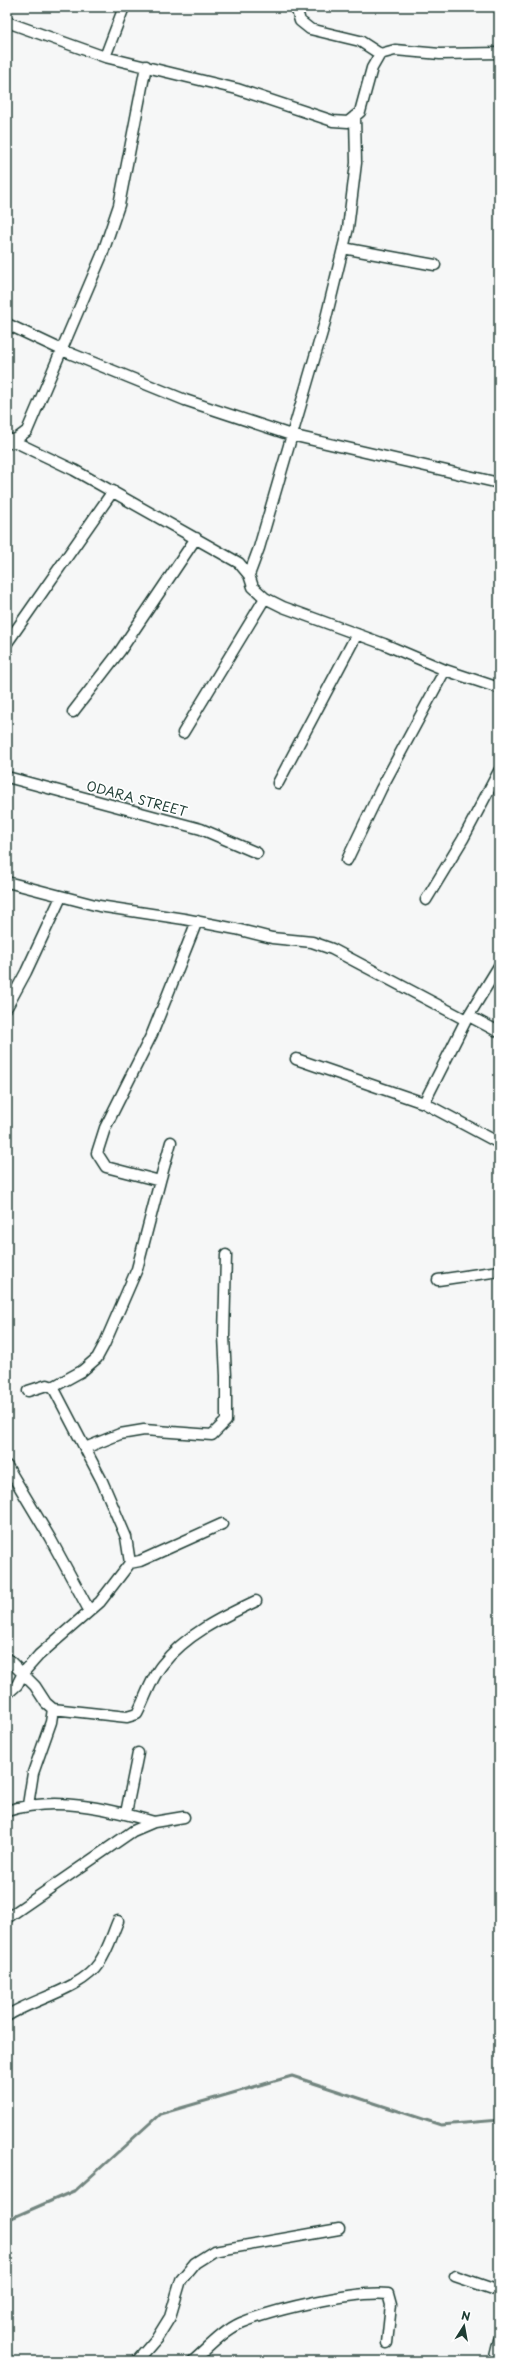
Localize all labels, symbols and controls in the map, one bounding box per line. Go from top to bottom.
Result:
street label: ODARA STREET [85,775,190,821]
north arrow [444,2306,484,2346]
text: N [460,2307,472,2325]

